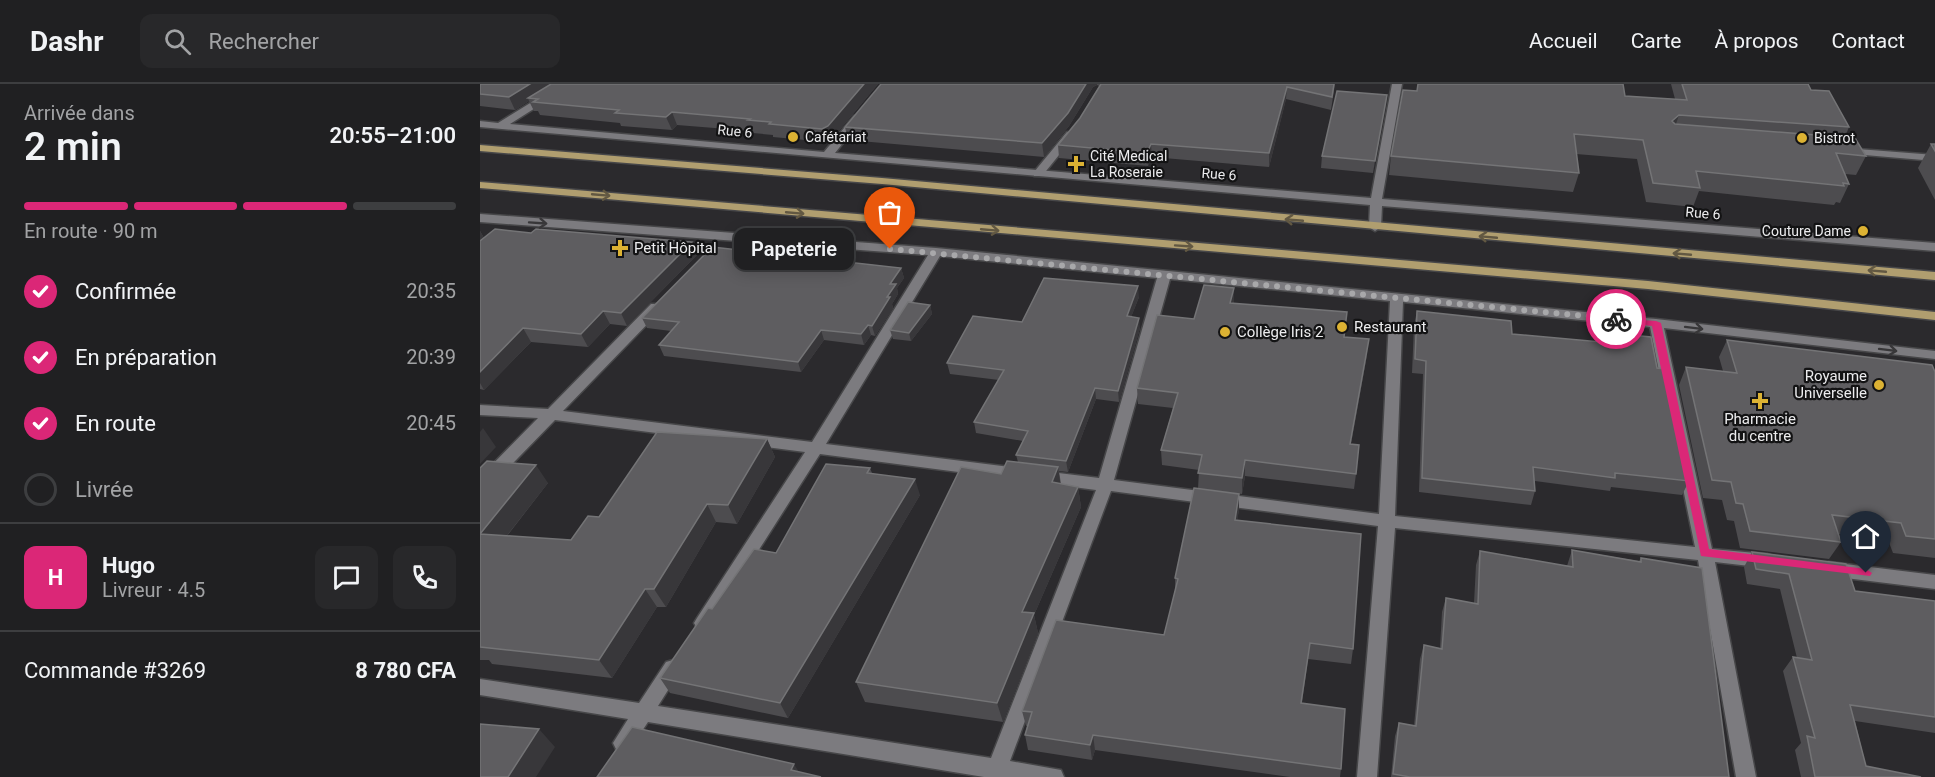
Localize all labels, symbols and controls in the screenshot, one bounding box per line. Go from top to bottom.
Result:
search box [140,14,560,68]
text: Dashr [30,25,104,58]
icon: search [161,25,194,58]
text: Rechercher [209,29,319,54]
text: Accueil [1529,29,1598,53]
text: Carte [1631,29,1681,53]
text: À propos [1714,29,1799,53]
text: Contact [1832,29,1905,53]
text: Arrivée dans [24,101,135,125]
street label: Rue 6 [717,121,753,141]
text: 20:55–21:00 [329,123,456,148]
text: 2 min [24,124,122,170]
place label: Cafétariat [805,129,867,145]
marker: Cafétariat [786,130,800,144]
place label: Bistrot [1814,130,1856,146]
marker: Bistrot [1795,131,1809,145]
place label: Cité Medical La Roseraie [1090,148,1167,180]
marker: Cité Medical La Roseraie [1067,155,1085,173]
street label: Rue 6 [1201,165,1237,183]
pin [864,187,915,249]
one-way arrow [591,190,611,201]
icon: bag [873,196,906,229]
street label: Rue 6 [1685,204,1721,223]
one-way arrow [785,208,805,219]
one-way arrow [1284,214,1304,225]
one-way arrow [528,218,548,229]
text: En route · 90 m [24,219,158,243]
place label: Couture Dame [1762,223,1851,239]
marker: Couture Dame [1856,224,1870,238]
one-way arrow [979,225,999,236]
callout: Papeterie [734,228,854,270]
one-way arrow [1479,231,1499,242]
text: Papeterie [751,237,837,261]
marker: Petit Hôpital [611,239,629,257]
place label: Petit Hôpital [634,239,717,257]
one-way arrow [1173,241,1193,252]
one-way arrow [1673,248,1693,259]
one-way arrow [1867,265,1887,276]
icon: check [24,275,57,308]
text: Confirmée [75,279,176,304]
text: 20:35 [406,279,456,303]
courier [1586,289,1646,349]
icon: bike [1600,303,1633,336]
place label: Restaurant [1354,318,1427,336]
marker: Restaurant [1335,320,1349,334]
place label: Collège Iris 2 [1237,323,1323,341]
one-way arrow [1684,323,1704,334]
marker: Collège Iris 2 [1218,325,1232,339]
icon: check [24,341,57,374]
text: En préparation [75,345,217,370]
text: 20:39 [406,345,456,369]
one-way arrow [1878,345,1898,356]
place label: Royaume Universelle [1794,367,1867,402]
marker: Royaume Universelle [1872,378,1886,392]
marker: Pharmacie du centre [1753,394,1767,408]
icon: check [24,407,57,440]
place label: Pharmacie du centre [1724,410,1796,445]
text: En route [75,411,156,436]
text: 20:45 [406,411,456,435]
text: Livrée [75,477,133,502]
pin [1840,511,1891,573]
icon: home [1849,520,1882,553]
button: chat [315,546,378,609]
button: phone [393,546,456,609]
text: Hugo [102,553,155,578]
text: H [48,565,63,590]
text: Livreur · 4.5 [102,578,205,602]
text: Commande #3269 [24,658,206,683]
text: 8 780 CFA [355,658,456,683]

